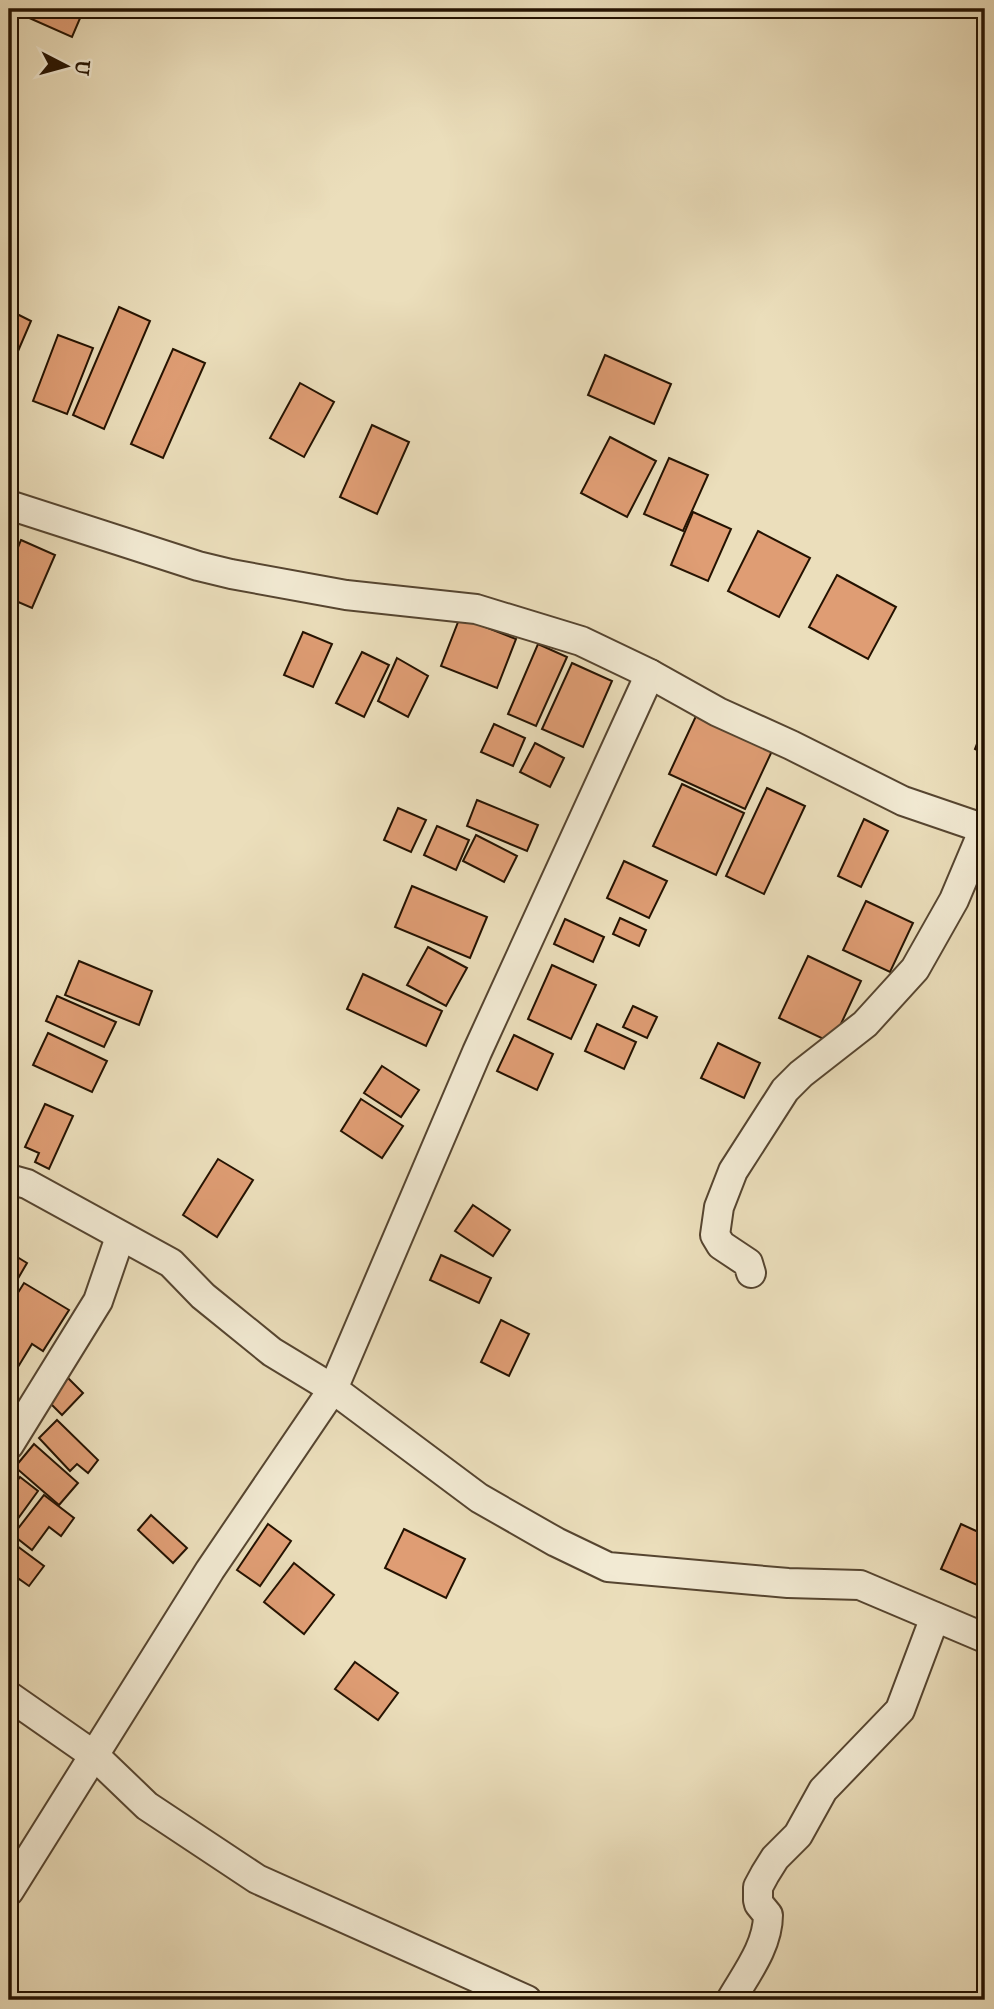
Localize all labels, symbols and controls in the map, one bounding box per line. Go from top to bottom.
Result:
north arrow [32,32,102,102]
text: U [70,59,95,77]

